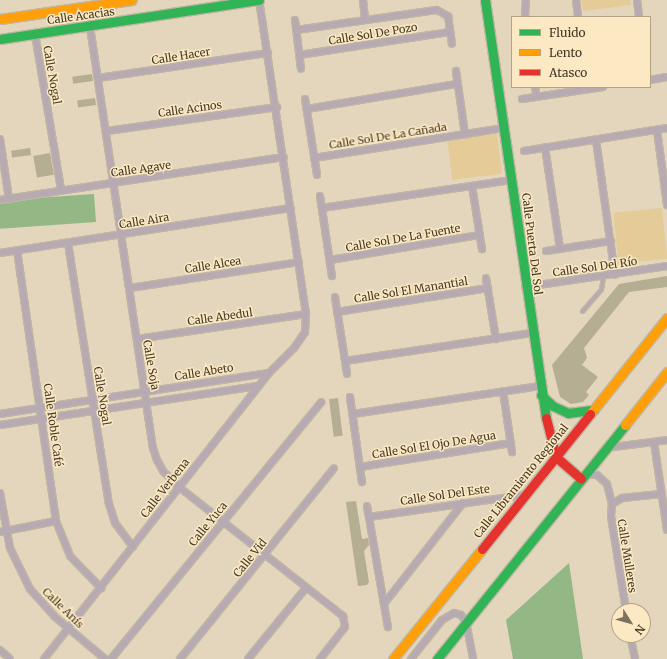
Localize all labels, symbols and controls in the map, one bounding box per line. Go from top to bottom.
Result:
street label: Calle Acacias [46,5,116,27]
legend [511,16,651,88]
street label: Calle Sol De Pozo [328,20,418,48]
text: Fluido [549,25,586,40]
street label: Calle Nogal [40,45,64,105]
street label: Calle Hacer [151,45,211,67]
text: Lento [549,45,582,60]
text: Atasco [549,65,587,80]
street label: Calle Acinos [157,98,223,120]
street label: Calle Sol De La Cañada [328,120,448,152]
street label: Calle Agave [110,158,172,180]
street label: Calle Puerta Del Sol [519,192,545,296]
street label: Calle Aira [118,211,170,231]
street label: Calle Sol De La Fuente [345,221,461,255]
street label: Calle Alcea [184,254,242,276]
street label: Calle Sol Del Río [552,255,638,279]
street label: Calle Sol El Manantial [353,274,469,306]
street label: Calle Abedul [187,306,253,328]
street label: Calle Soja [140,339,162,391]
street label: Calle Abeto [174,361,234,383]
street label: Calle Nogal [91,366,113,426]
street label: Calle Roble Café [41,383,65,467]
street label: Calle Libramiento Regional [471,421,571,541]
street label: Calle Sol El Ojo De Agua [371,429,497,461]
street label: Calle Verbena [138,456,192,520]
street label: Calle Sol Del Este [399,482,491,508]
street label: Calle Yuca [186,499,230,549]
street label: Calle Mulleres [615,518,639,594]
street label: Calle Vid [230,536,270,580]
street label: Calle Anís [40,585,86,631]
north arrow [611,603,651,643]
text: N [632,622,648,637]

